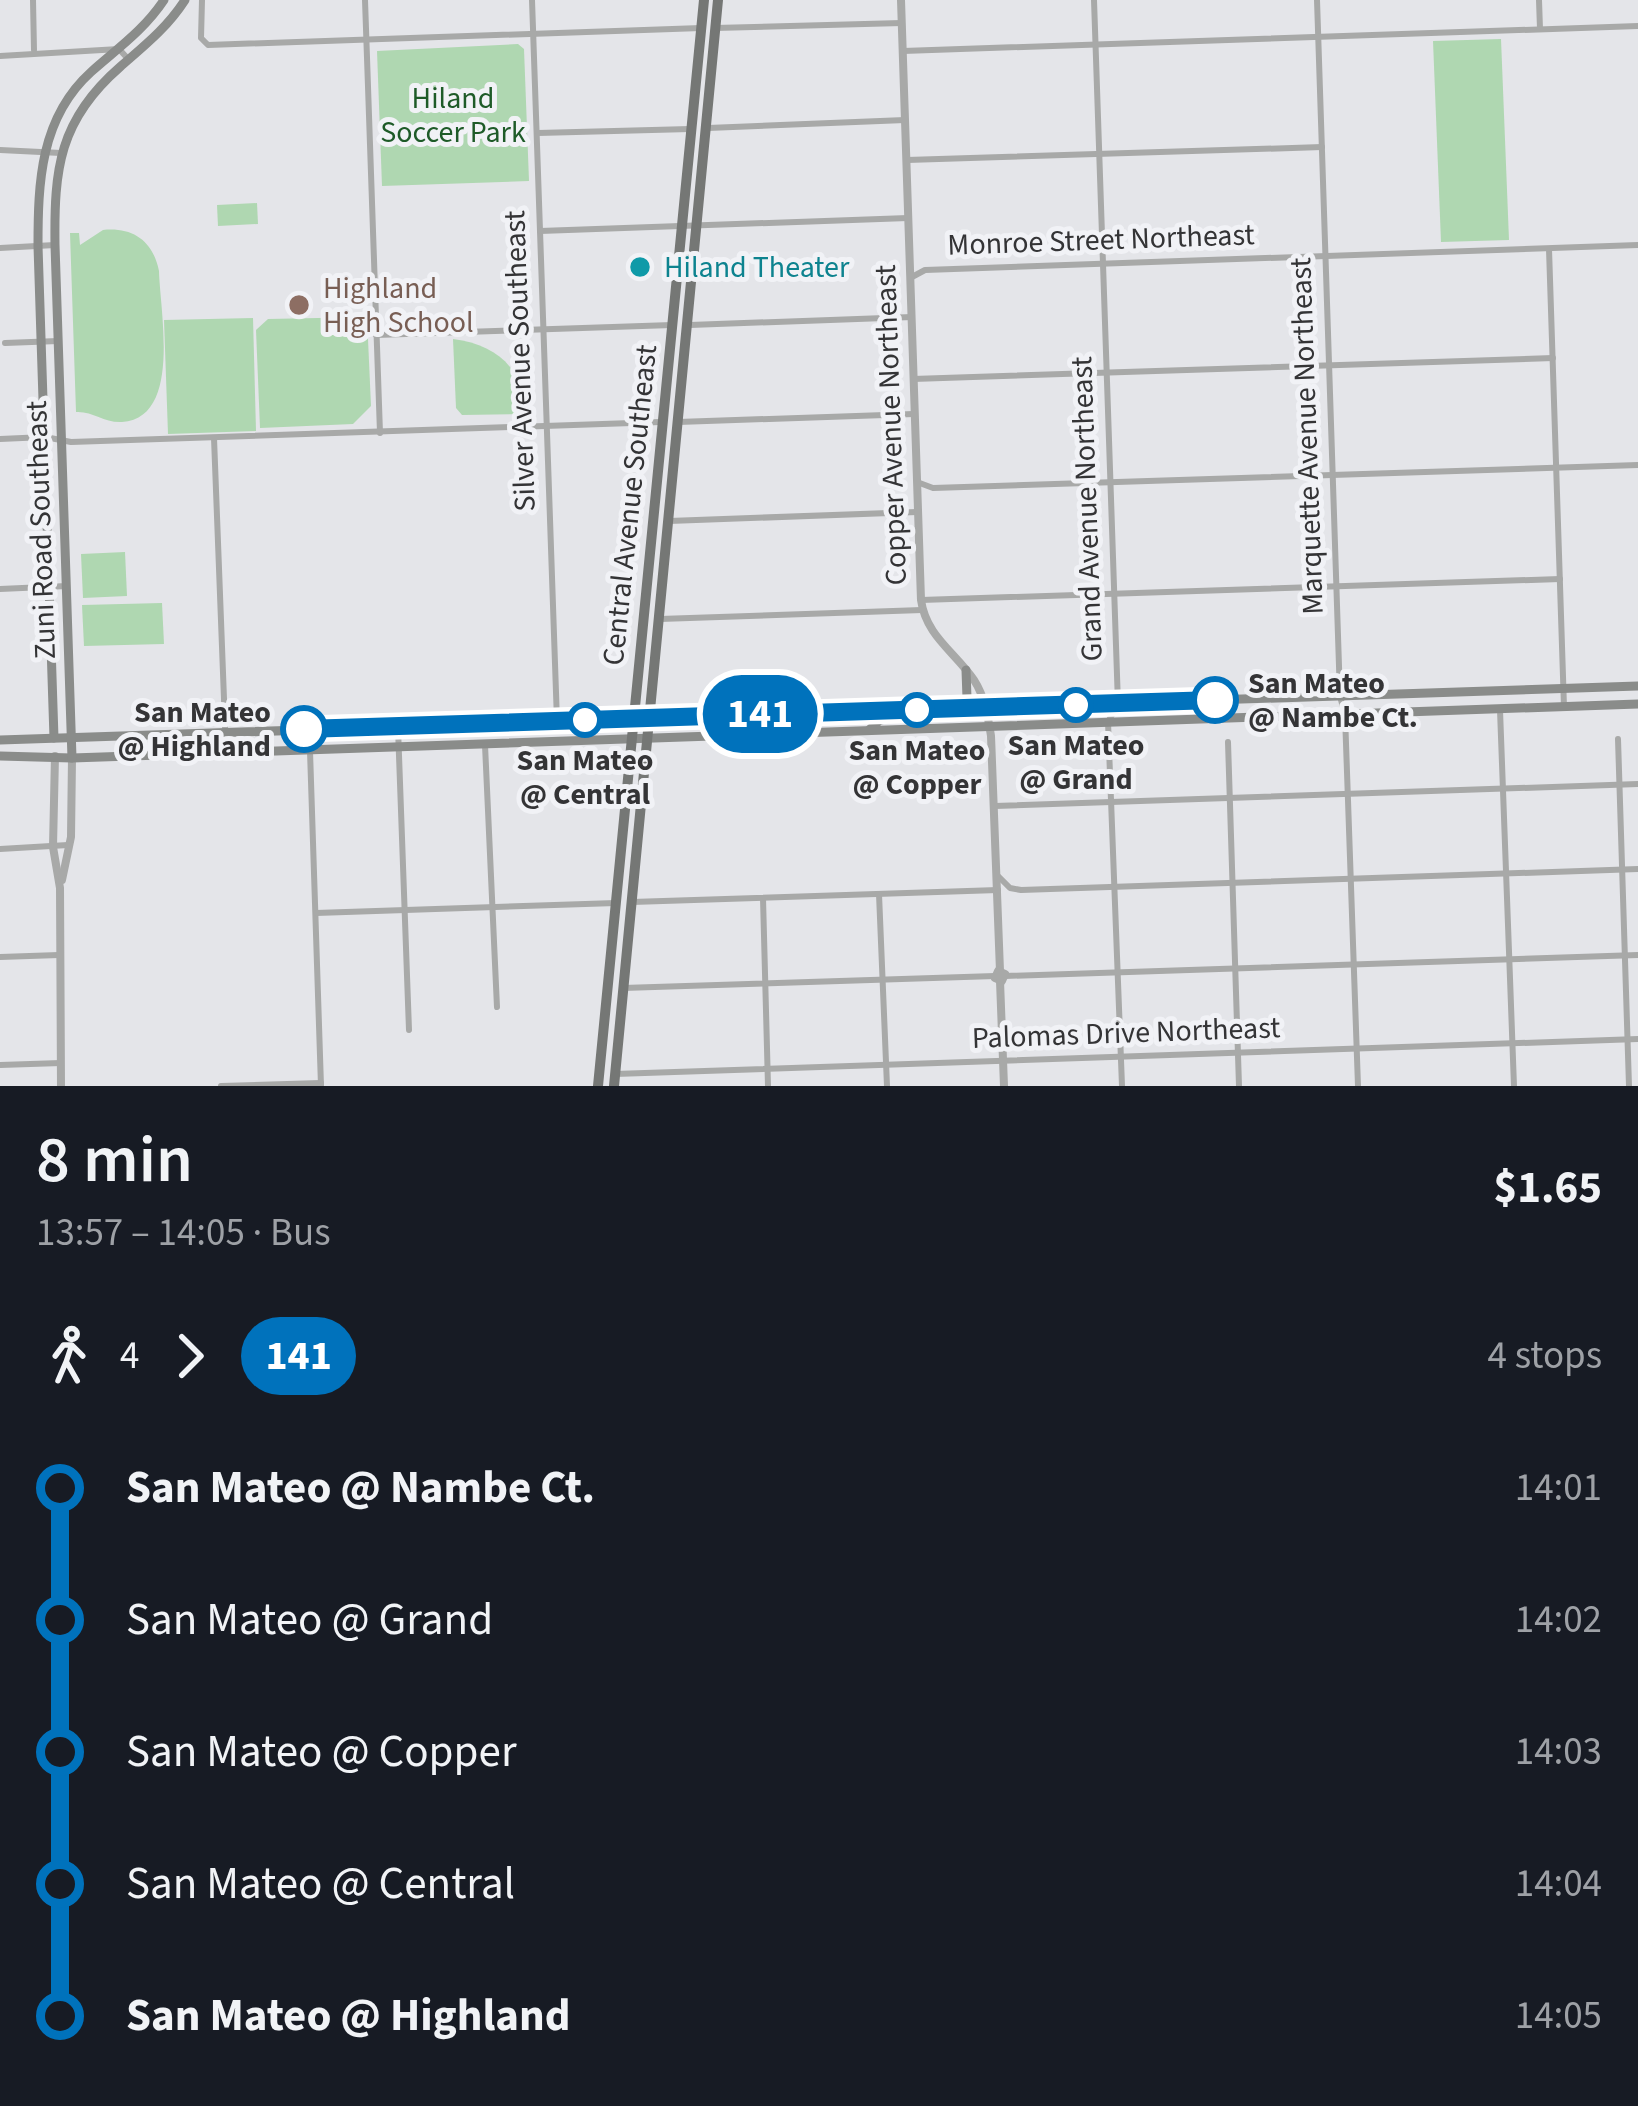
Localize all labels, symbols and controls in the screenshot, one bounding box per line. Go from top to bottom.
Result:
park label: Hiland Soccer Park [380,77,526,154]
street label: Silver Avenue Southeast [493,210,547,512]
street label: Monroe Street Northeast [947,213,1255,267]
place label: Hiland Theater [664,246,850,289]
marker: Hiland Theater [627,254,653,280]
street label: Marquette Avenue Northeast [1279,257,1335,615]
street label: Copper Avenue Northeast [864,264,918,586]
place label: Highland High School [323,267,474,344]
marker: Highland High School [286,292,312,318]
street label: Central Avenue Southeast [592,343,668,667]
street label: Grand Avenue Northeast [1060,356,1114,662]
street label: Zuni Road Southeast [15,400,67,660]
place label: San Mateo @ Nambe Ct. [1248,662,1418,739]
line badge: 141 [691,675,829,753]
marker: San Mateo @ Nambe Ct. [1193,678,1237,722]
text: 141 [727,684,793,744]
marker: San Mateo @ Grand [1060,689,1092,721]
place label: San Mateo @ Highland [118,691,271,768]
marker: San Mateo @ Copper [901,694,933,726]
marker: San Mateo @ Central [569,704,601,736]
marker: San Mateo @ Highland [282,707,326,751]
place label: San Mateo @ Grand [1008,724,1144,801]
place label: San Mateo @ Copper [849,729,985,806]
place label: San Mateo @ Central [517,739,653,816]
street label: Palomas Drive Northeast [971,1006,1281,1060]
text: 8 min [36,1113,193,1207]
text: $1.65 [1493,1156,1602,1220]
text: 13:57 – 14:05 · Bus [36,1205,331,1261]
icon: walk [36,1323,102,1389]
icon: forward [157,1323,223,1389]
text: 141 [265,1326,332,1386]
text: 4 [120,1328,139,1384]
text: 4 stops [1488,1328,1602,1384]
text: San Mateo @ Nambe Ct. [126,1456,595,1520]
text: 14:01 [1515,1460,1602,1516]
text: San Mateo @ Grand [126,1588,493,1652]
text: 14:02 [1515,1592,1602,1648]
text: San Mateo @ Copper [126,1720,517,1784]
text: 14:03 [1515,1724,1602,1780]
text: San Mateo @ Central [126,1852,515,1916]
text: 14:04 [1515,1856,1602,1912]
text: San Mateo @ Highland [126,1984,571,2048]
text: 14:05 [1515,1988,1602,2044]

